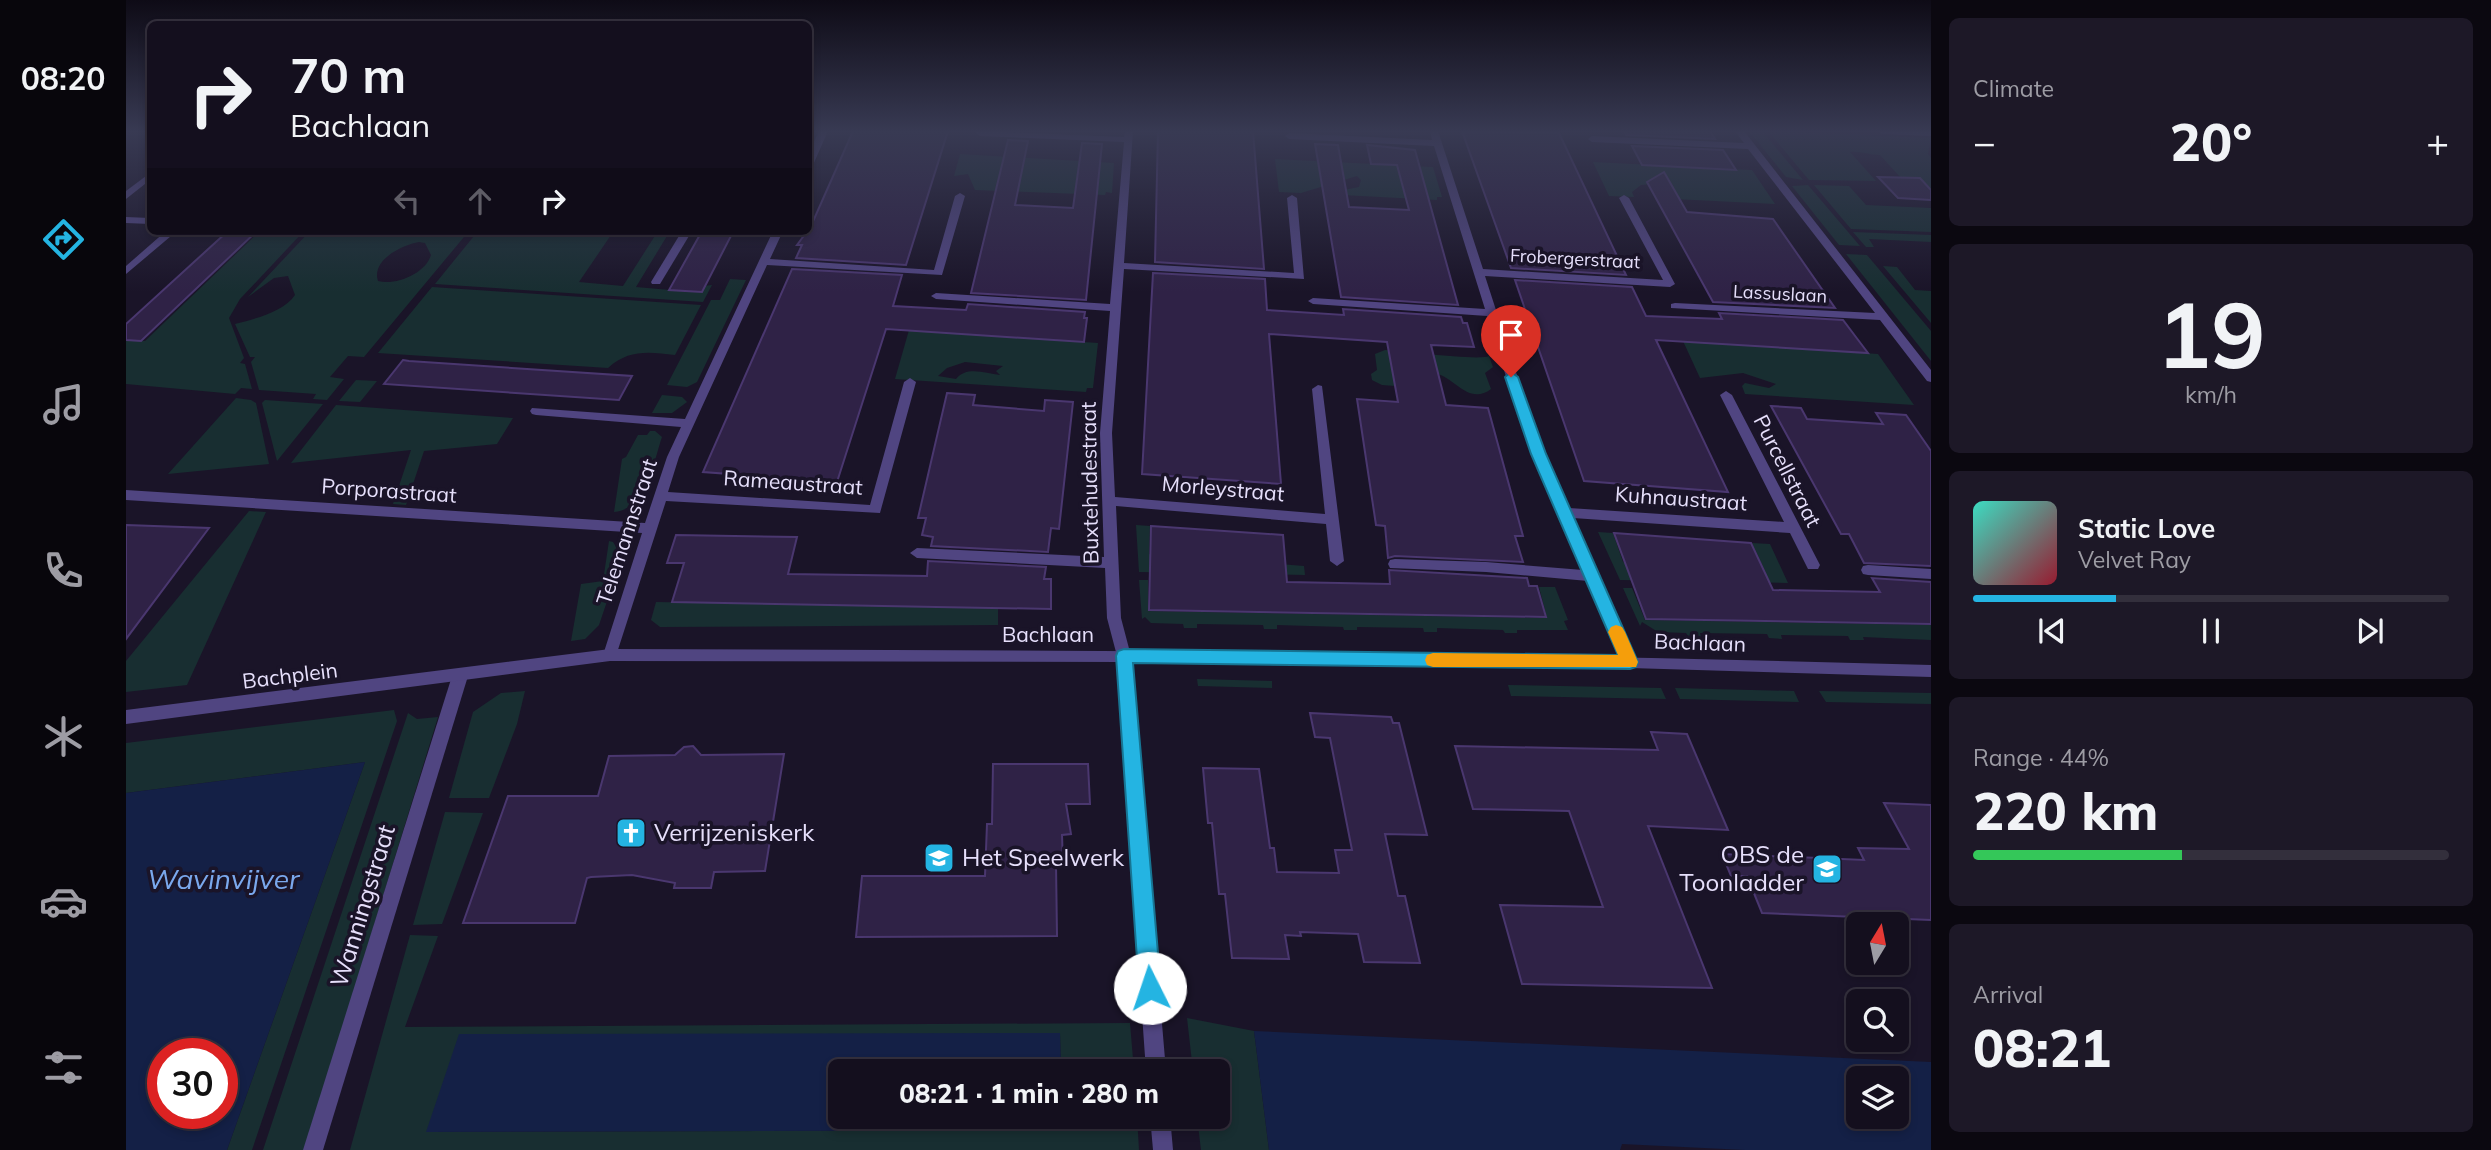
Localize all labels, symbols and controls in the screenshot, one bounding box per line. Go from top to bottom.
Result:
text: 70 m [290,44,406,105]
icon: right [175,49,266,140]
text: 08:20 [21,58,105,98]
text: Climate [1973,74,2054,103]
text: Bachlaan [290,105,430,145]
text: 20° [2170,109,2252,174]
text: − [1973,118,1996,166]
text: + [2426,118,2449,166]
icon: left [388,182,426,220]
icon: ahead [461,182,499,220]
icon: right [534,182,572,220]
icon: directions [39,215,88,264]
street label: Frobergerstraat [1509,244,1641,273]
text: 19 [2156,277,2266,391]
street label: Lassuslaan [1732,280,1828,307]
pin [1481,305,1541,377]
icon: arrive [1492,316,1530,354]
icon: music [39,380,88,429]
text: km/h [2185,380,2237,409]
street label: Buxtehudestraat [1075,402,1103,564]
street label: Purcellstraat [1749,410,1827,531]
street label: Telemannstraat [590,455,662,608]
street label: Rameaustraat [723,464,864,500]
street label: Morleystraat [1161,470,1285,506]
street label: Porporastraat [321,472,457,508]
street label: Kuhnaustraat [1614,480,1748,516]
text: Static Love [2078,512,2215,545]
text: Velvet Ray [2078,545,2191,574]
icon: phone [39,546,88,595]
icon: previous [2033,612,2071,650]
icon: pause [2192,612,2230,650]
icon: next [2351,612,2389,650]
street label: Bachlaan [1002,621,1094,647]
street label: Bachlaan [1654,627,1747,657]
street label: Bachplein [241,656,339,694]
icon: climate [39,712,88,761]
text: Range · 44% [1973,743,2109,772]
text: 220 km [1973,778,2158,843]
church icon: Verrijzeniskerk [614,816,648,850]
place label: Verrijzeniskerk [654,817,815,847]
street label: Wanningstraat [323,821,401,990]
place label: OBS de Toonladder [1679,839,1804,897]
school or university icon: Het Speelwerk [922,841,956,875]
place label: Het Speelwerk [962,842,1125,872]
school or university icon: OBS de Toonladder [1810,852,1844,886]
water label: Wavinvijver [147,861,301,896]
icon: car [39,877,88,926]
north arrow [1846,912,1909,975]
map controls [1846,912,1909,1129]
position arrow [1113,951,1187,1025]
text: Arrival [1973,980,2043,1009]
button: search [1846,989,1909,1052]
text: 08:21 [1973,1015,2111,1080]
speed limit sign: 30 [147,1038,238,1129]
icon: filters [39,1043,88,1092]
button: layers [1846,1066,1909,1129]
text: 08:21 · 1 min · 280 m [899,1077,1159,1110]

